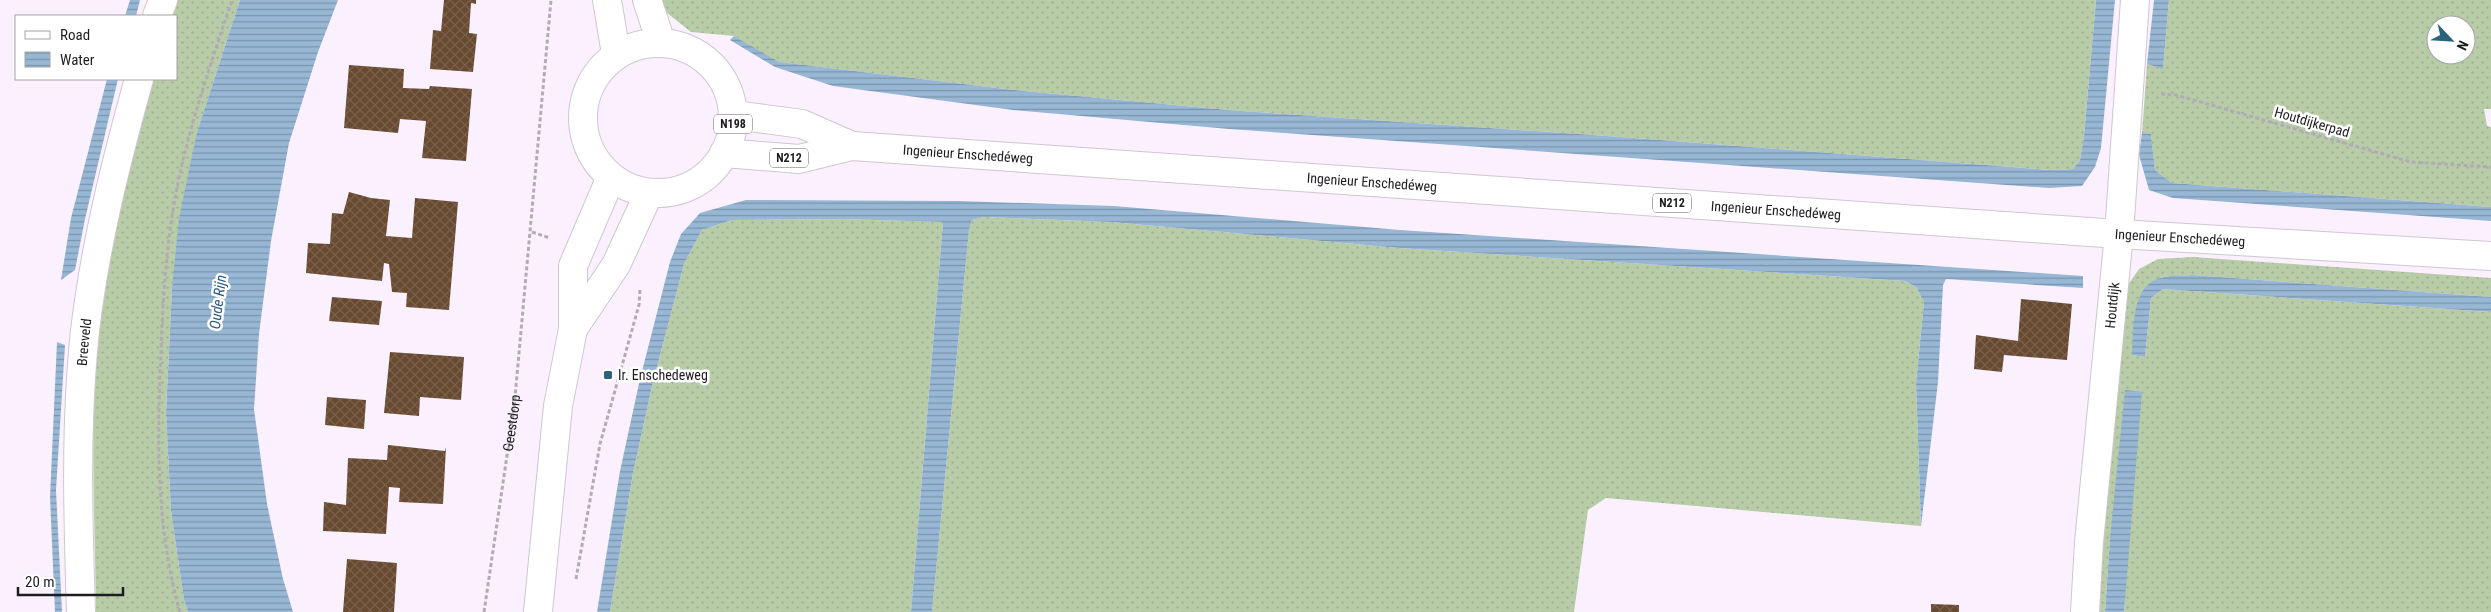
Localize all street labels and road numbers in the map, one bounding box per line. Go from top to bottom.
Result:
street label: Houtdijkerpad [2273,104,2351,140]
road number: N198 [714,115,752,134]
street label: Ingenieur Enschedéweg [902,142,1034,167]
road number: N212 [770,148,808,168]
street label: Ingenieur Enschedéweg [1306,170,1438,195]
road number: N212 [1653,194,1691,212]
street label: Ingenieur Enschedéweg [1710,198,1842,223]
street label: Ingenieur Enschedéweg [2114,226,2246,249]
street label: Houtdijk [2102,281,2122,329]
street label: Breeveld [74,318,94,366]
street label: Geestdorp [500,394,523,452]

